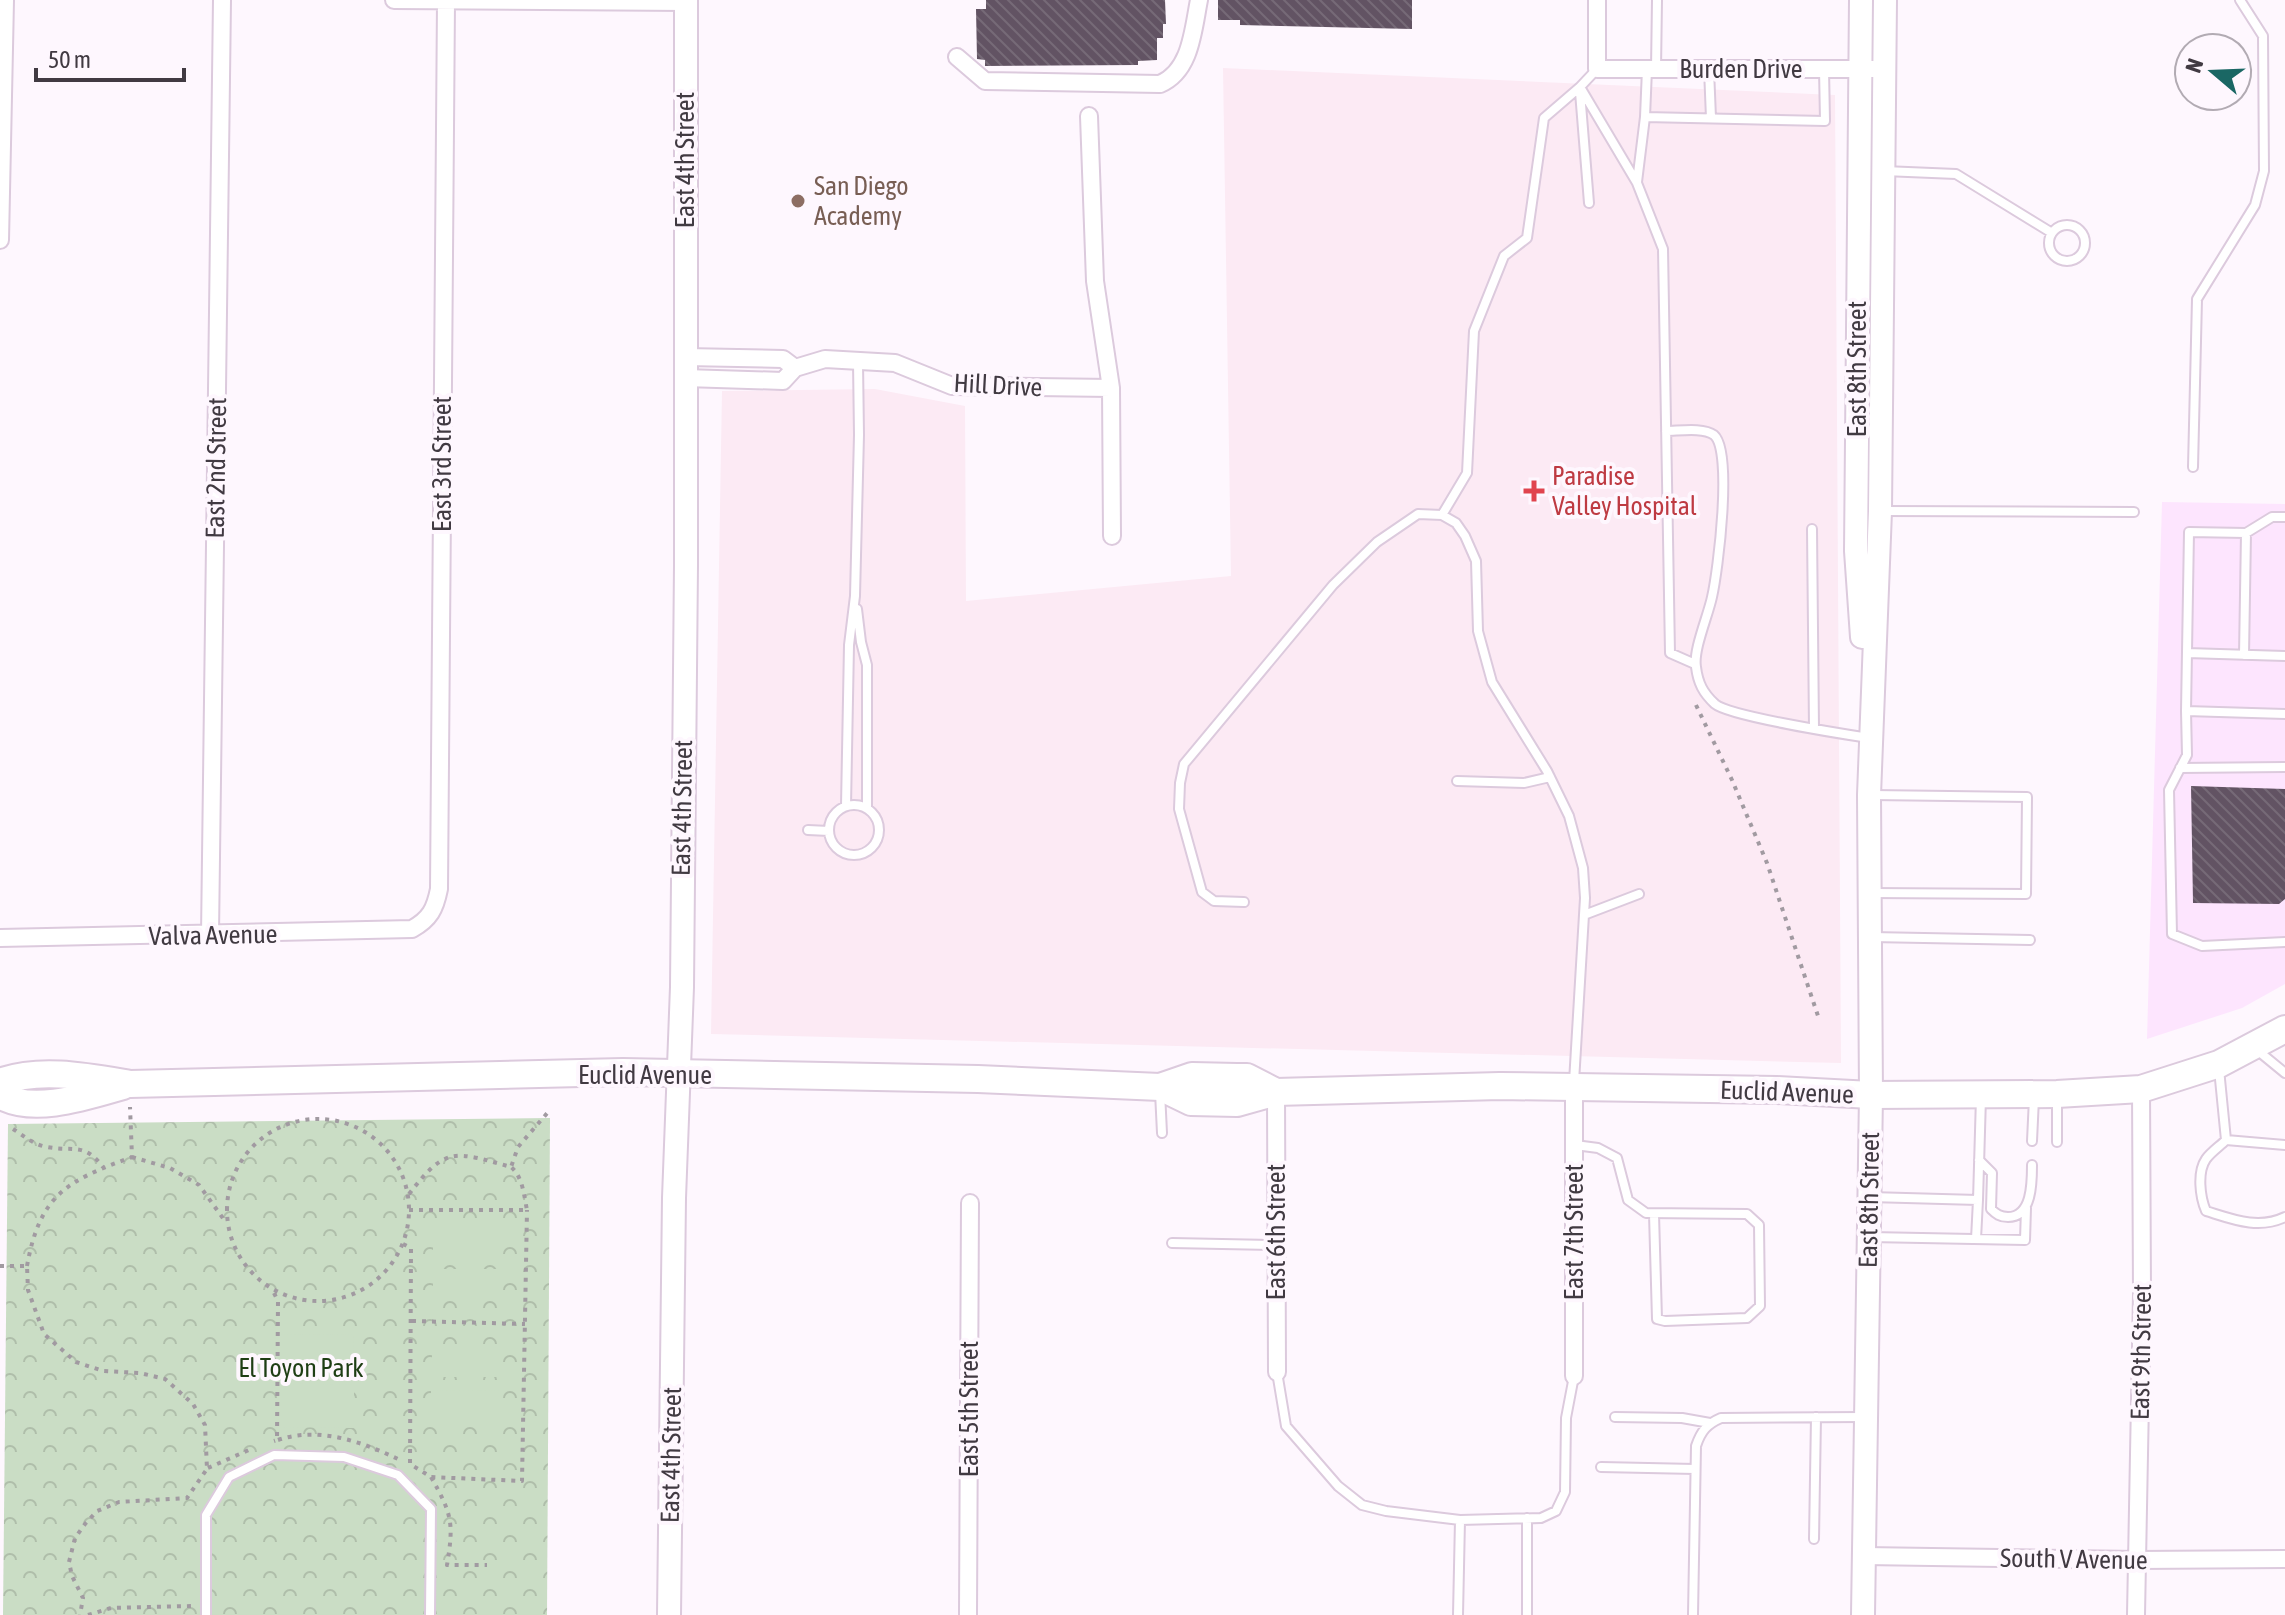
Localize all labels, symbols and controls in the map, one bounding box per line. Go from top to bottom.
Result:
scale bar [36,32,184,82]
north arrow [2173,32,2253,112]
text: 50 m [48,46,91,73]
street label: Burden Drive [1679,54,1803,84]
text: N [2180,55,2208,76]
street label: East 4th Street [670,92,700,228]
place label: San Diego Academy [814,171,908,231]
marker: San Diego Academy [789,192,807,210]
street label: East 8th Street [1842,301,1872,437]
street label: Hill Drive [953,368,1043,402]
street label: East 3rd Street [427,396,457,532]
street label: East 2nd Street [200,397,232,539]
place label: Paradise Valley Hospital [1552,461,1697,521]
marker: Paradise Valley Hospital [1523,480,1545,502]
street label: East 4th Street [666,740,698,876]
street label: Valva Avenue [148,919,278,951]
street label: Euclid Avenue [578,1060,712,1090]
street label: Euclid Avenue [1720,1075,1854,1109]
street label: East 8th Street [1853,1132,1885,1268]
street label: East 6th Street [1261,1164,1291,1300]
street label: East 7th Street [1559,1164,1589,1300]
street label: East 9th Street [2125,1284,2157,1420]
street label: East 5th Street [954,1341,984,1477]
park label: El Toyon Park [238,1353,364,1383]
street label: East 4th Street [655,1387,687,1523]
street label: South V Avenue [2000,1543,2148,1575]

